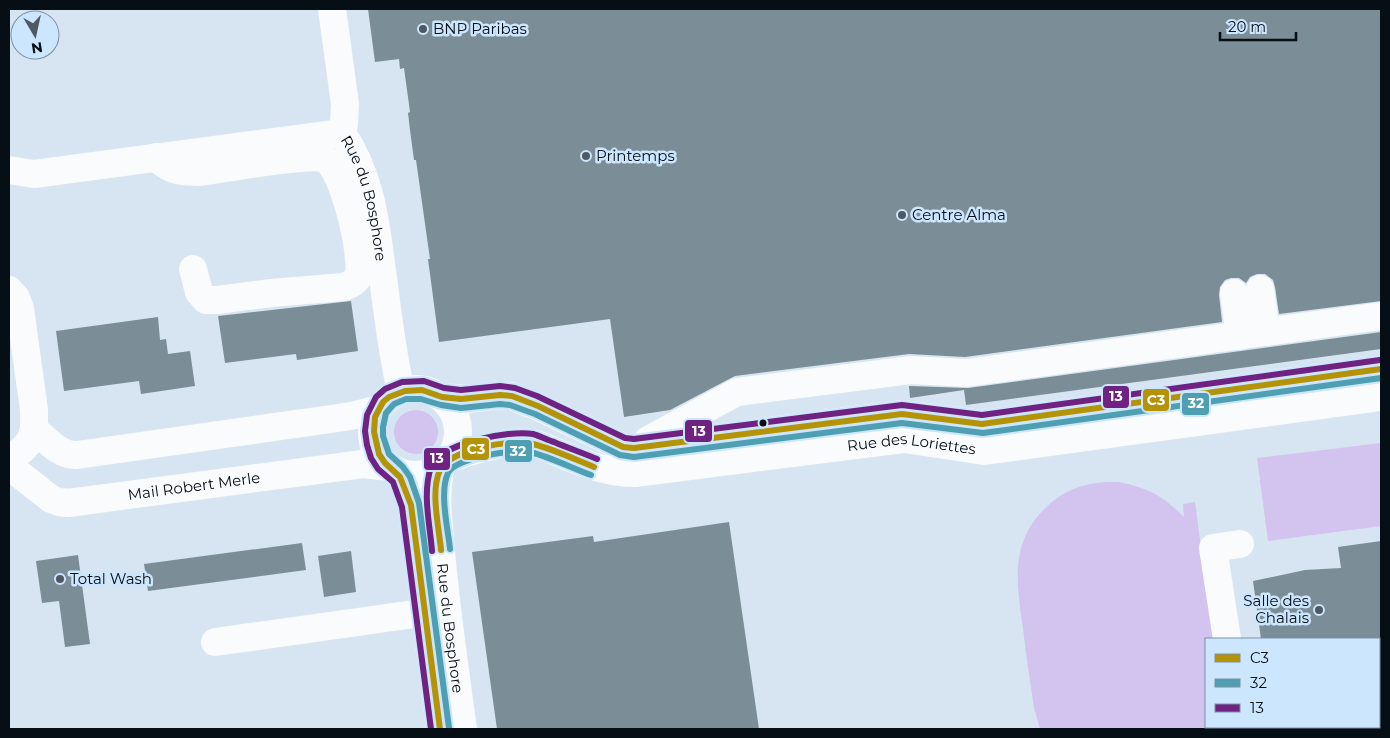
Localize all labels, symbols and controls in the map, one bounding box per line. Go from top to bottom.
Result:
north arrow [10,10,60,60]
scale bar [1220,10,1296,42]
text: 20 m [1228,17,1266,36]
place label: BNP Paribas [433,19,527,38]
marker: BNP Paribas [417,23,429,35]
text: N [30,38,44,58]
street label: Rue du Bosphore [337,132,391,262]
place label: Printemps [596,146,675,165]
marker: Printemps [580,150,592,162]
place label: Centre Alma [912,205,1006,224]
marker: Centre Alma [896,209,908,221]
line badge: 13 [1102,385,1130,409]
text: 13 [1109,387,1123,405]
line badge: C3 [1142,388,1170,412]
text: C3 [1147,391,1165,409]
line badge: 32 [1181,392,1210,416]
text: 32 [1187,394,1204,412]
unlabelled marker [758,418,768,428]
line badge: 13 [684,419,713,443]
text: 13 [692,422,706,440]
street label: Rue des Loriettes [846,429,977,459]
line badge: C3 [461,437,490,461]
line badge: 32 [504,439,533,463]
text: C3 [467,440,485,458]
text: 32 [509,442,526,460]
line badge: 13 [423,447,451,471]
text: 13 [430,449,444,467]
street label: Mail Robert Merle [126,468,261,504]
street label: Rue du Bosphore [433,562,468,694]
place label: Total Wash [70,569,152,588]
marker: Total Wash [54,573,66,585]
place label: Salle des Chalais [1243,591,1309,627]
marker: Salle des Chalais [1313,604,1325,616]
legend [1205,638,1380,728]
text: C3 [1250,648,1269,667]
text: 32 [1250,673,1267,692]
text: 13 [1250,698,1264,717]

